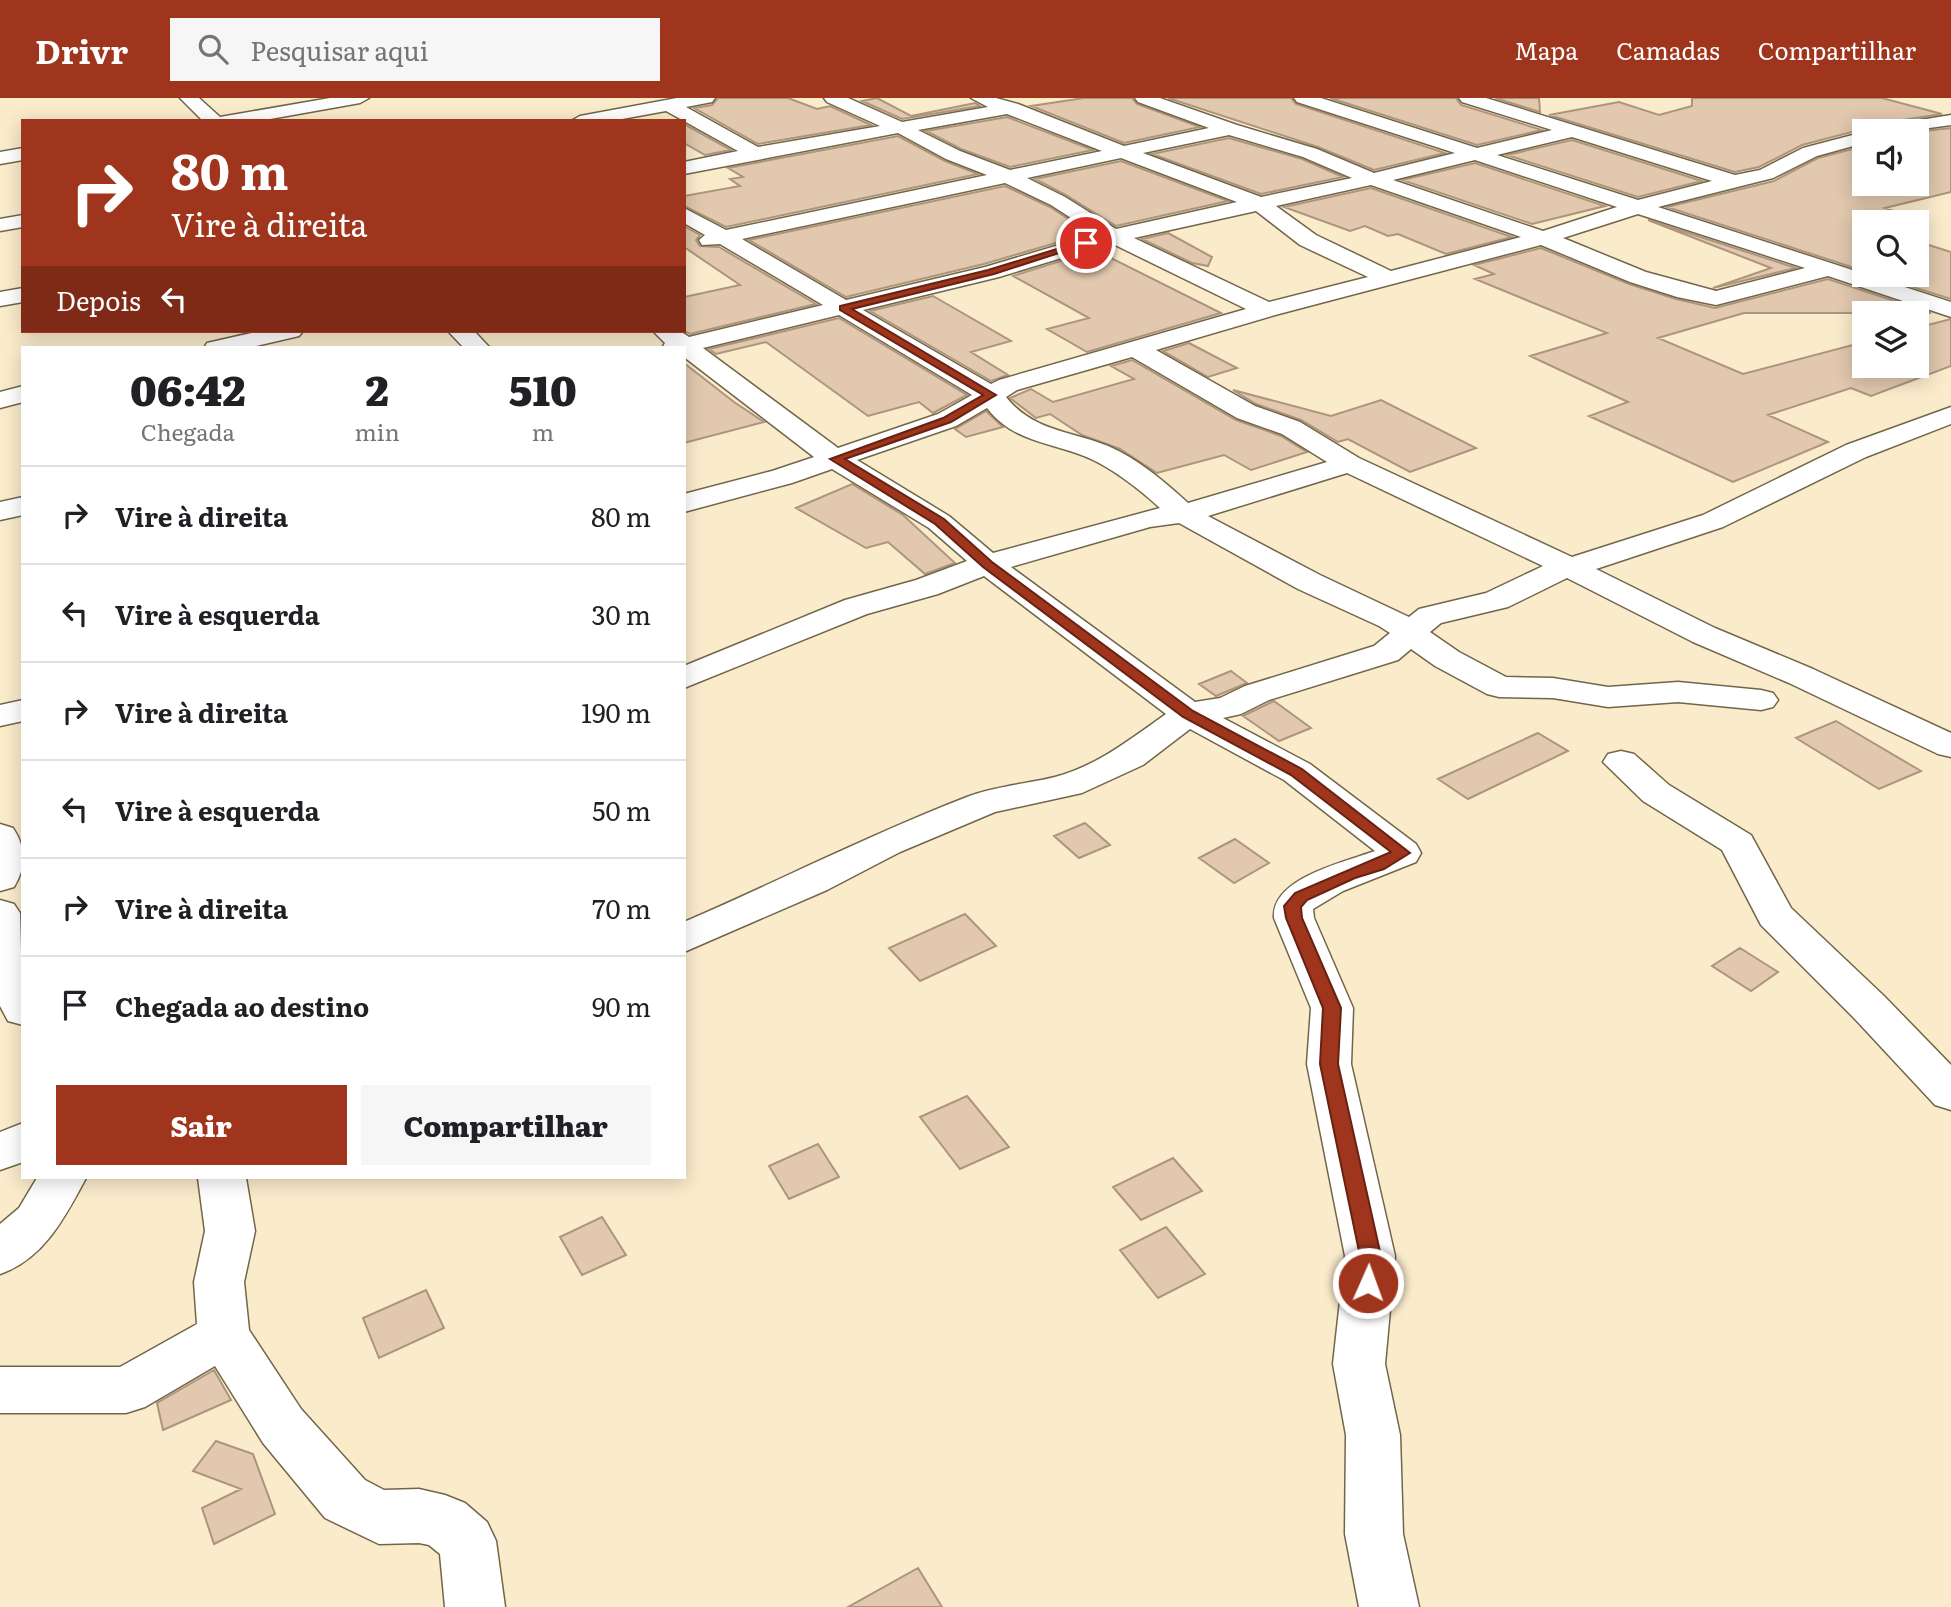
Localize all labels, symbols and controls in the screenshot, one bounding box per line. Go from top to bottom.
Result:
search box [170,18,660,81]
text: Drivr [35,25,128,74]
icon: search [194,30,232,68]
text: Pesquisar aqui [250,30,429,69]
text: Mapa [1514,32,1578,67]
text: Camadas [1616,32,1720,67]
text: Compartilhar [1758,32,1916,67]
map controls [1852,119,1929,378]
button: sound [1852,119,1929,196]
text: 80 m [171,132,289,205]
icon: right [56,147,147,238]
text: Vire à direita [171,199,368,247]
button: search [1852,210,1929,287]
pin [1056,213,1116,273]
icon: arrive [1067,224,1105,262]
text: Depois [56,280,141,319]
icon: left [155,280,193,318]
button: layers [1852,301,1929,378]
text: 06:42 [130,357,246,419]
text: 2 [366,357,389,419]
text: 510 [509,357,577,419]
text: Chegada [141,414,235,448]
text: min [355,414,400,448]
text: m [532,414,554,448]
icon: right [56,496,94,534]
text: Vire à direita [115,496,288,535]
text: 80 m [591,496,651,535]
icon: left [56,594,94,632]
text: Vire à esquerda [115,594,320,633]
text: 30 m [591,594,651,633]
icon: right [56,692,94,730]
text: Vire à direita [115,692,288,731]
text: 190 m [581,692,651,731]
icon: left [56,790,94,828]
text: Vire à esquerda [115,790,320,829]
text: 50 m [592,790,651,829]
icon: right [56,888,94,926]
text: Vire à direita [115,888,288,927]
text: 70 m [592,888,651,927]
icon: arrive [56,986,94,1024]
text: Chegada ao destino [115,986,369,1025]
text: 90 m [592,986,651,1025]
button: Sair [56,1085,347,1165]
button: Compartilhar [361,1085,651,1165]
position arrow [1331,1246,1405,1320]

